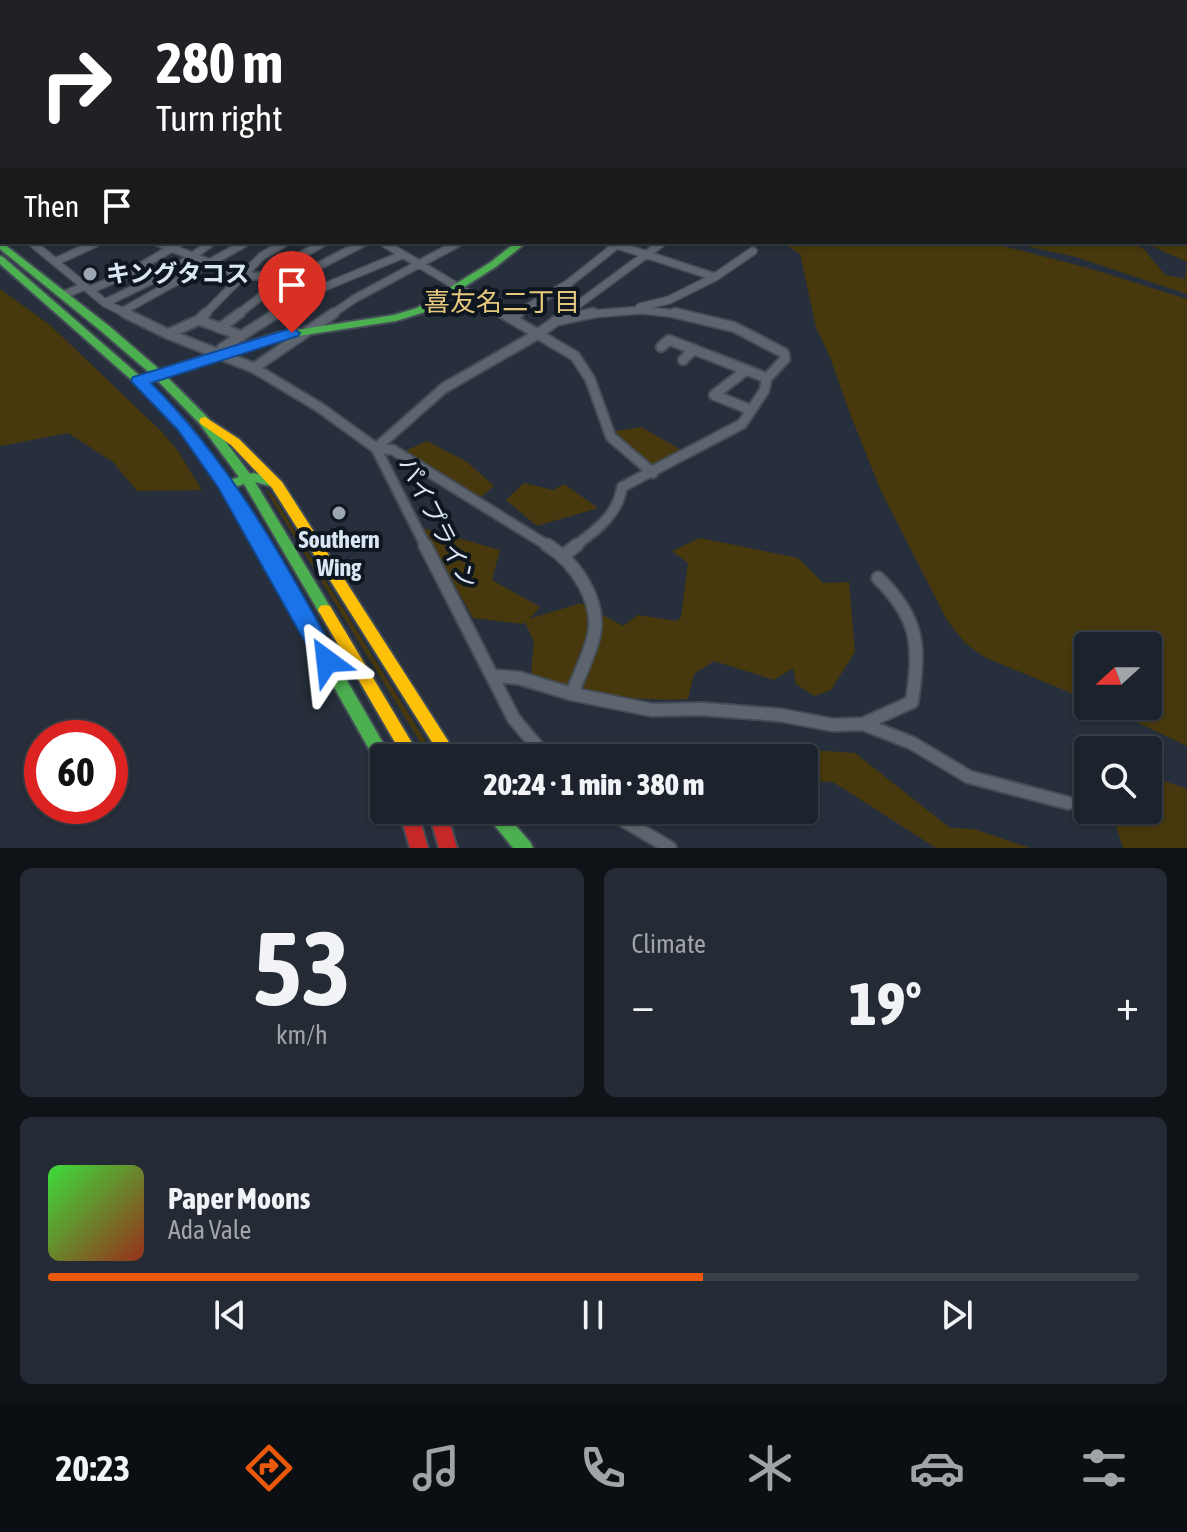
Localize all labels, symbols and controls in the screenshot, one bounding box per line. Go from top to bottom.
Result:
text: 280 m [156,31,283,95]
icon: right [24,32,128,136]
text: Turn right [156,97,283,139]
icon: arrive [95,184,139,228]
text: Then [24,189,79,223]
pin [258,251,326,333]
place label: キングタコス [106,260,249,287]
icon: arrive [270,263,314,307]
marker: キングタコス [81,265,99,283]
district label: 喜友名二丁目 [424,287,580,317]
street label: パイプライン [394,452,483,593]
marker: Southern Wing [330,504,348,522]
place label: Southern Wing [298,526,380,581]
position arrow [285,619,369,703]
north arrow [1074,632,1162,720]
map controls [1074,632,1162,824]
speed limit sign: 60 [24,720,128,824]
button: search [1074,736,1162,824]
text: 20:24 · 1 min · 380 m [484,767,704,801]
text: 53 [253,908,351,1027]
text: Climate [632,929,706,959]
text: 19° [849,969,922,1038]
text: − [632,979,654,1029]
text: + [1116,979,1139,1029]
text: km/h [276,1020,328,1050]
text: Paper Moons [168,1181,310,1215]
text: Ada Vale [168,1215,251,1245]
icon: previous [208,1293,252,1337]
icon: pause [571,1293,615,1337]
icon: next [935,1293,979,1337]
icon: directions [241,1440,297,1496]
icon: music [408,1440,464,1496]
icon: phone [575,1440,631,1496]
icon: climate [742,1440,798,1496]
icon: car [909,1440,965,1496]
icon: filters [1076,1440,1132,1496]
text: 20:23 [55,1447,130,1489]

